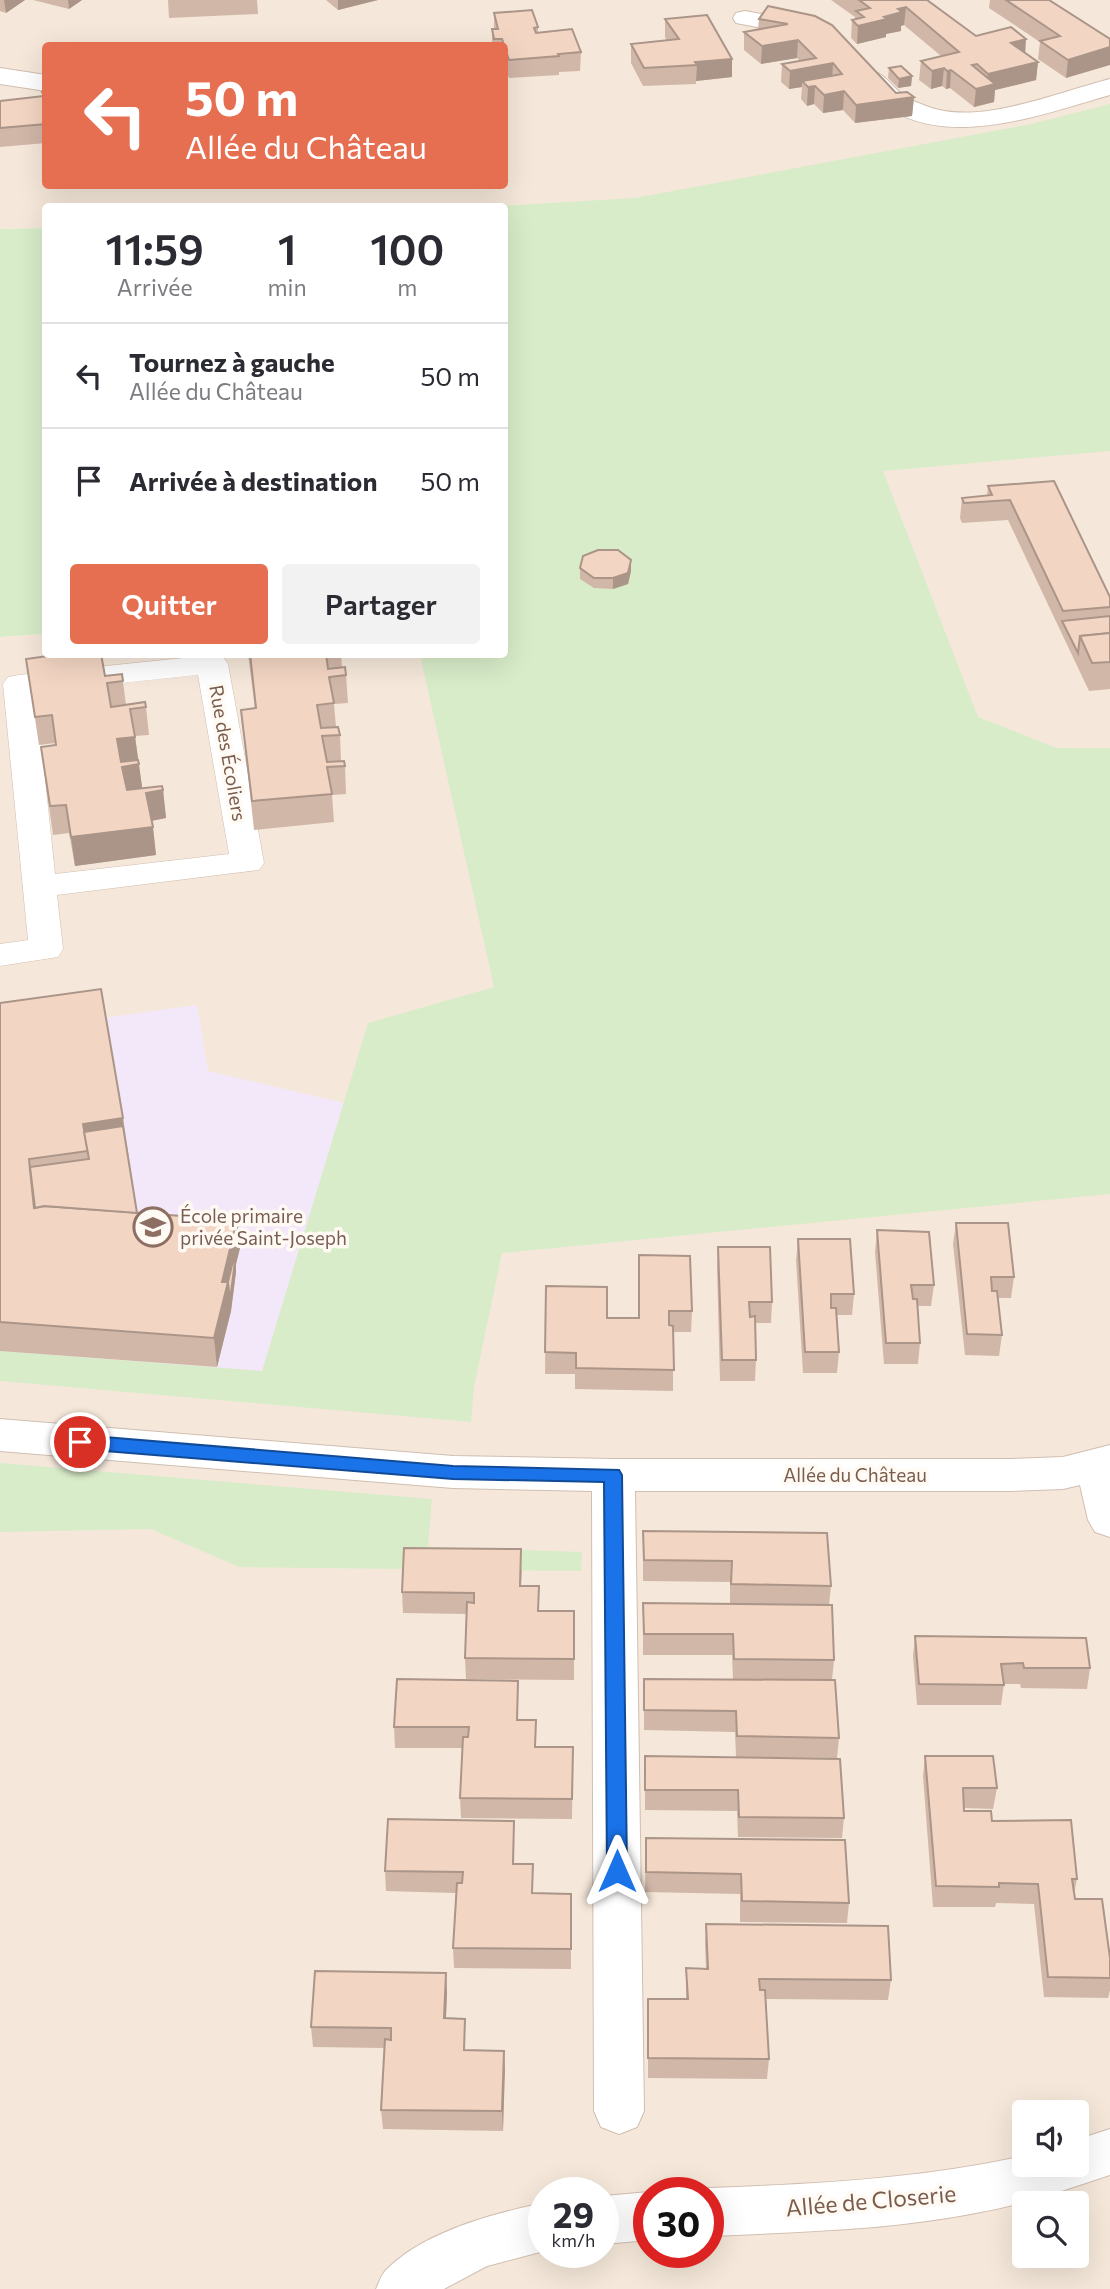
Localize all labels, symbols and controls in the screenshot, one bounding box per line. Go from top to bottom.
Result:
text: 50 m [185,66,298,126]
icon: left [70,70,161,161]
text: Allée du Château [185,126,427,166]
text: 11:59 [106,222,204,274]
text: 1 [278,222,296,274]
text: 100 [370,222,444,274]
text: Arrivée [117,273,193,301]
text: min [267,273,307,301]
text: m [397,273,417,301]
text: Tournez à gauche [129,346,335,377]
icon: left [70,357,108,395]
text: 50 m [420,360,480,391]
text: Allée du Château [129,377,303,405]
icon: arrive [70,462,108,500]
text: Arrivée à destination [129,465,377,496]
text: 50 m [420,465,480,496]
button: Quitter [70,564,268,644]
button: Partager [282,564,480,644]
street label: Rue des Écoliers [205,683,252,823]
place label: École primaire privée Saint-Joseph [180,1204,347,1249]
school or university icon: École primaire privée Saint-Joseph [132,1206,174,1248]
pin [50,1412,110,1472]
icon: arrive [61,1423,99,1461]
street label: Allée du Château [783,1463,927,1486]
position arrow [580,1834,654,1908]
map controls [1012,2100,1089,2268]
button: sound [1012,2100,1089,2177]
speed limit sign: 30 [633,2177,724,2268]
street label: Allée de Closerie [785,2179,957,2221]
button: search [1012,2191,1089,2268]
text: 29 [553,2192,594,2235]
text: km/h [552,2229,595,2251]

